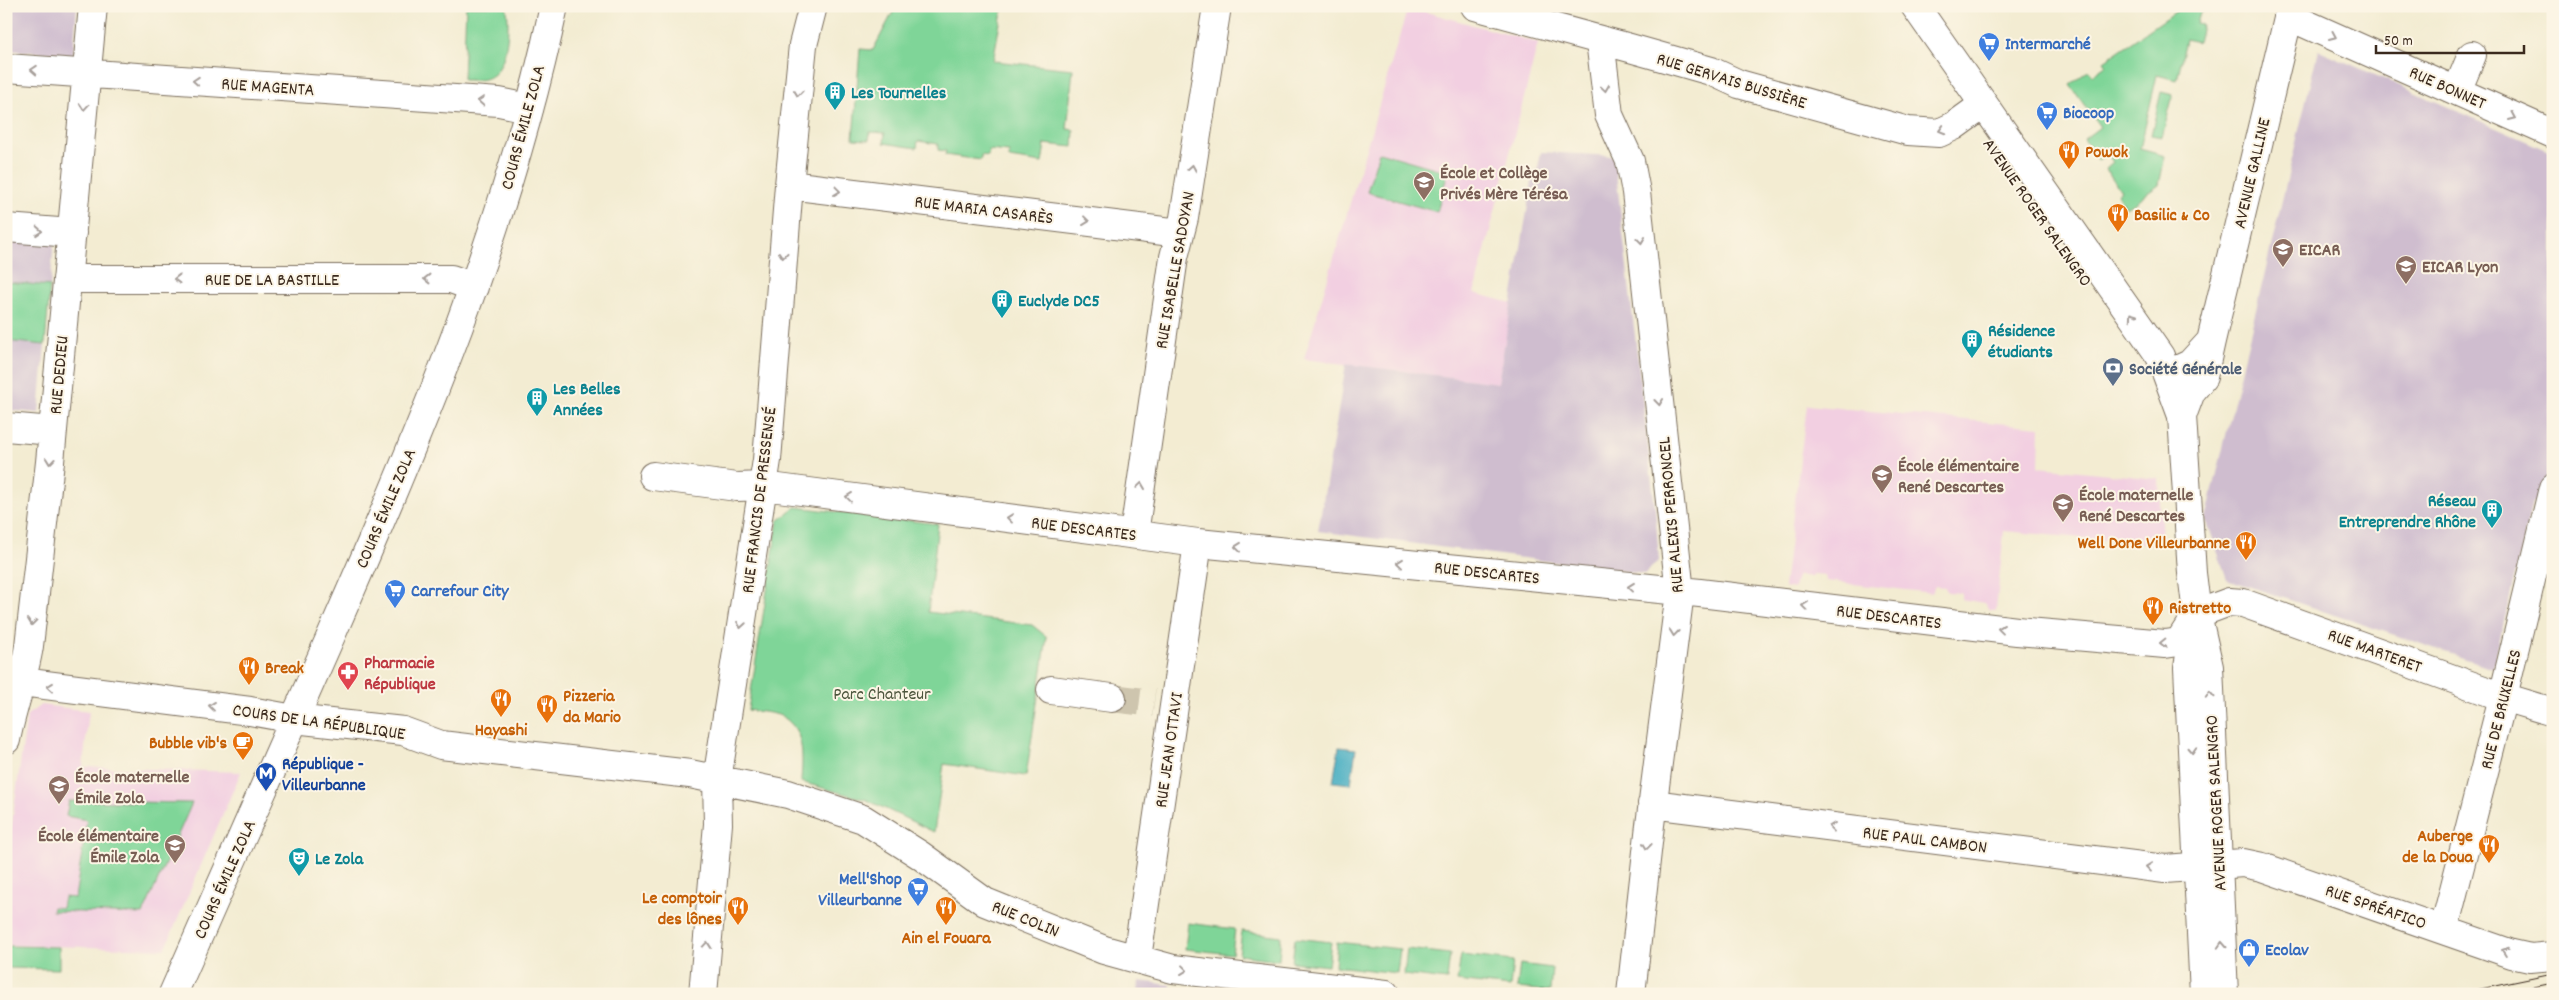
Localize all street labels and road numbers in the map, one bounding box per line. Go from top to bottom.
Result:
street label: RUE GERVAIS BUSSIÈRE [1653,48,1809,117]
street label: RUE BONNET [2405,61,2489,117]
street label: COURS ÉMILE ZOLA [496,62,553,193]
street label: RUE MAGENTA [220,73,315,104]
street label: AVENUE GALLINE [2229,116,2278,231]
street label: AVENUE ROGER SALENGRO [1975,134,2097,293]
street label: RUE ISABELLE SADOYAN [1150,190,1203,351]
street label: RUE MARIA CASARÈS [913,191,1055,232]
street label: RUE DE LA BASTILLE [205,269,339,294]
street label: RUE DEDIEU [45,335,76,416]
street label: RUE FRANCIS DE PRESSENSÉ [737,406,784,595]
street label: RUE ALEXIS PERRONCEL [1653,435,1692,594]
street label: COURS ÉMILE ZOLA [351,445,424,573]
street label: RUE DESCARTES [1030,512,1138,549]
street label: RUE DESCARTES [1433,557,1541,592]
street label: RUE DESCARTES [1835,600,1943,637]
street label: RUE MARTERET [2324,624,2425,681]
street label: RUE DE BRUXELLES [2475,647,2529,772]
street label: RUE JEAN OTTAVI [1150,691,1191,810]
street label: COURS DE LA RÉPUBLIQUE [231,699,407,748]
street label: AVENUE ROGER SALENGRO [2200,714,2235,891]
street label: COURS ÉMILE ZOLA [189,816,264,944]
street label: RUE PAUL CAMBON [1861,821,1988,862]
street label: RUE SPRÉAFICO [2321,879,2429,937]
street label: RUE COLIN [988,895,1063,945]

